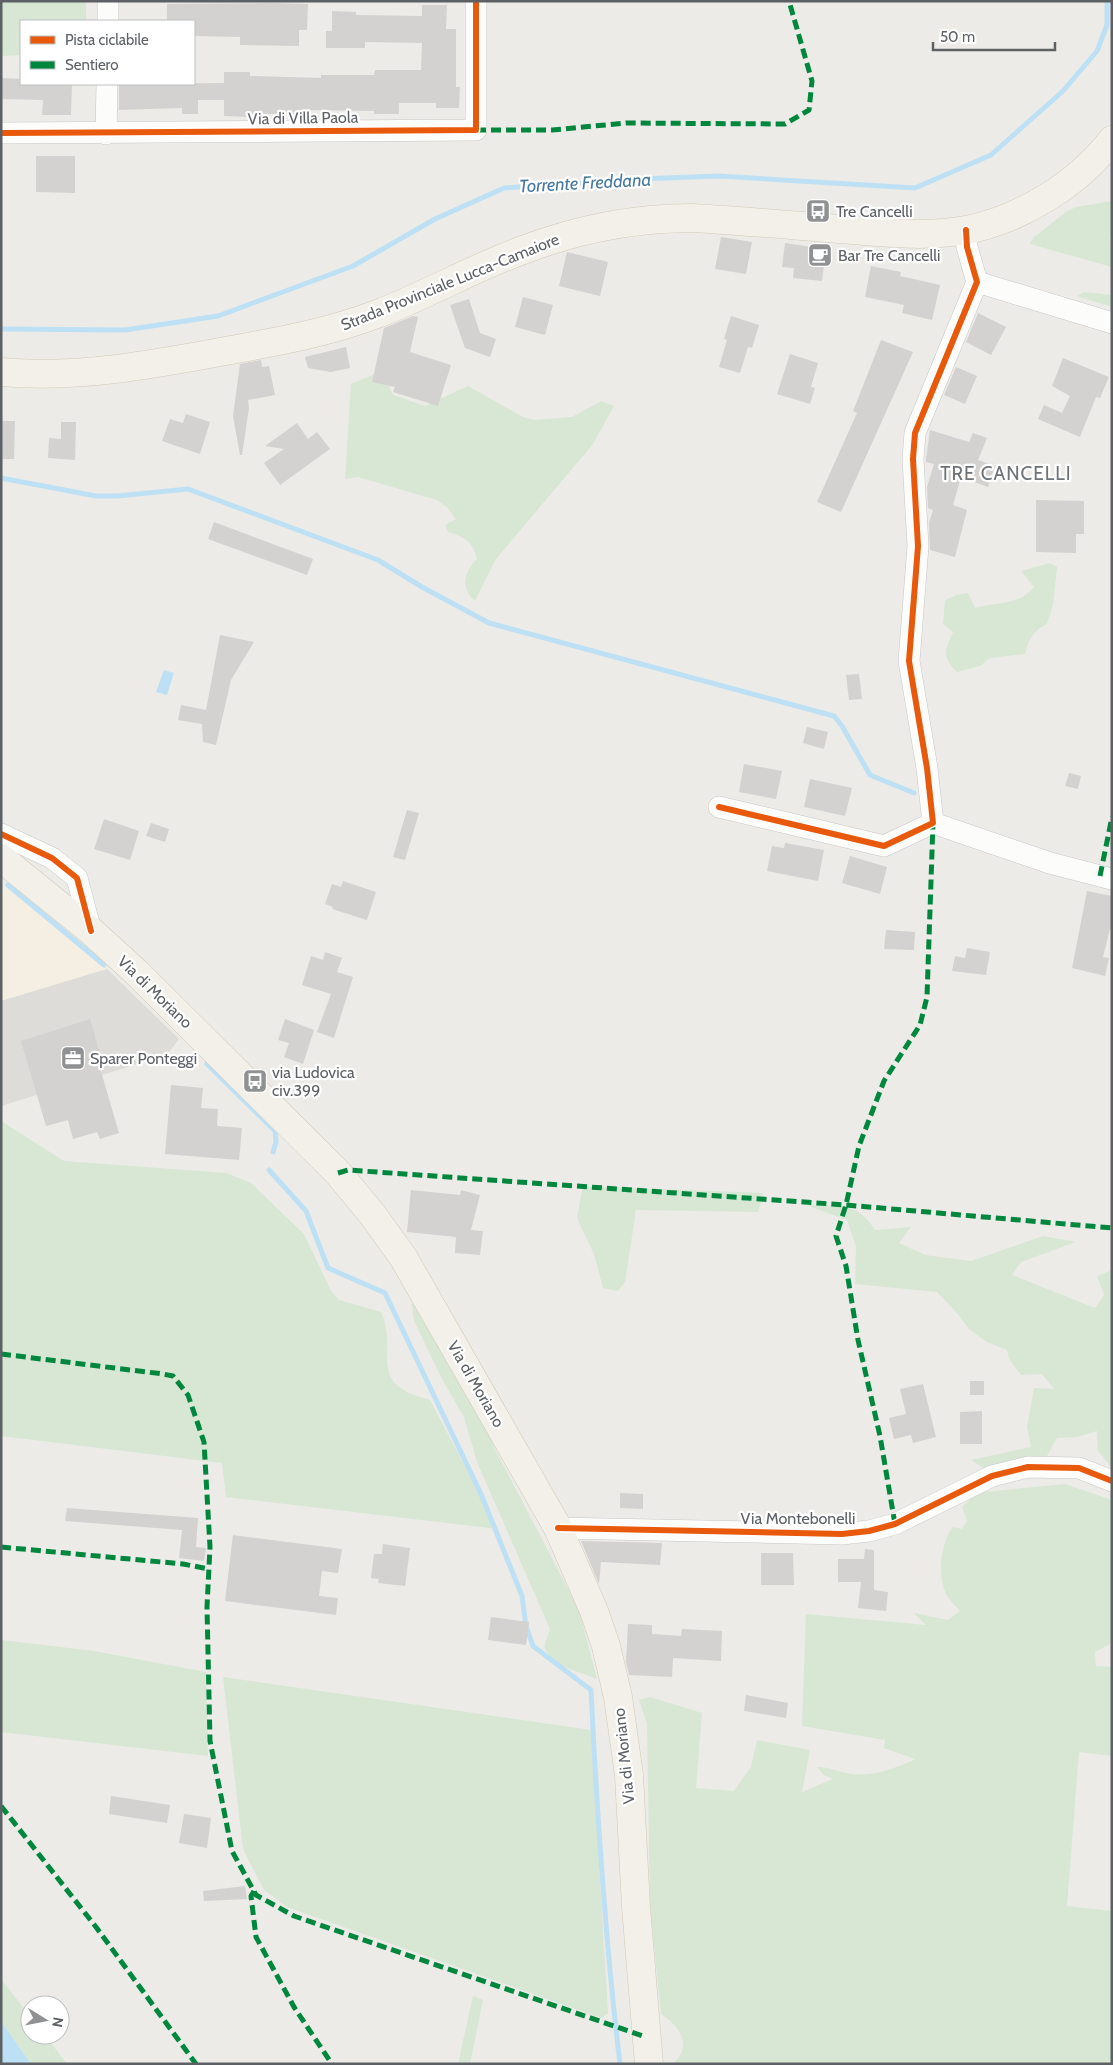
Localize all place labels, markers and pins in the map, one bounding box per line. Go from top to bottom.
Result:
bus stop icon: Tre Cancelli [805,198,831,224]
place label: Tre Cancelli [836,202,913,221]
cafe icon: Bar Tre Cancelli [807,242,833,268]
place label: Bar Tre Cancelli [838,246,940,265]
office icon: Sparer Ponteggi [60,1045,86,1071]
place label: Sparer Ponteggi [90,1049,197,1068]
place label: via Ludovica civ.399 [272,1063,355,1100]
bus stop icon: via Ludovica civ.399 [242,1068,268,1094]

